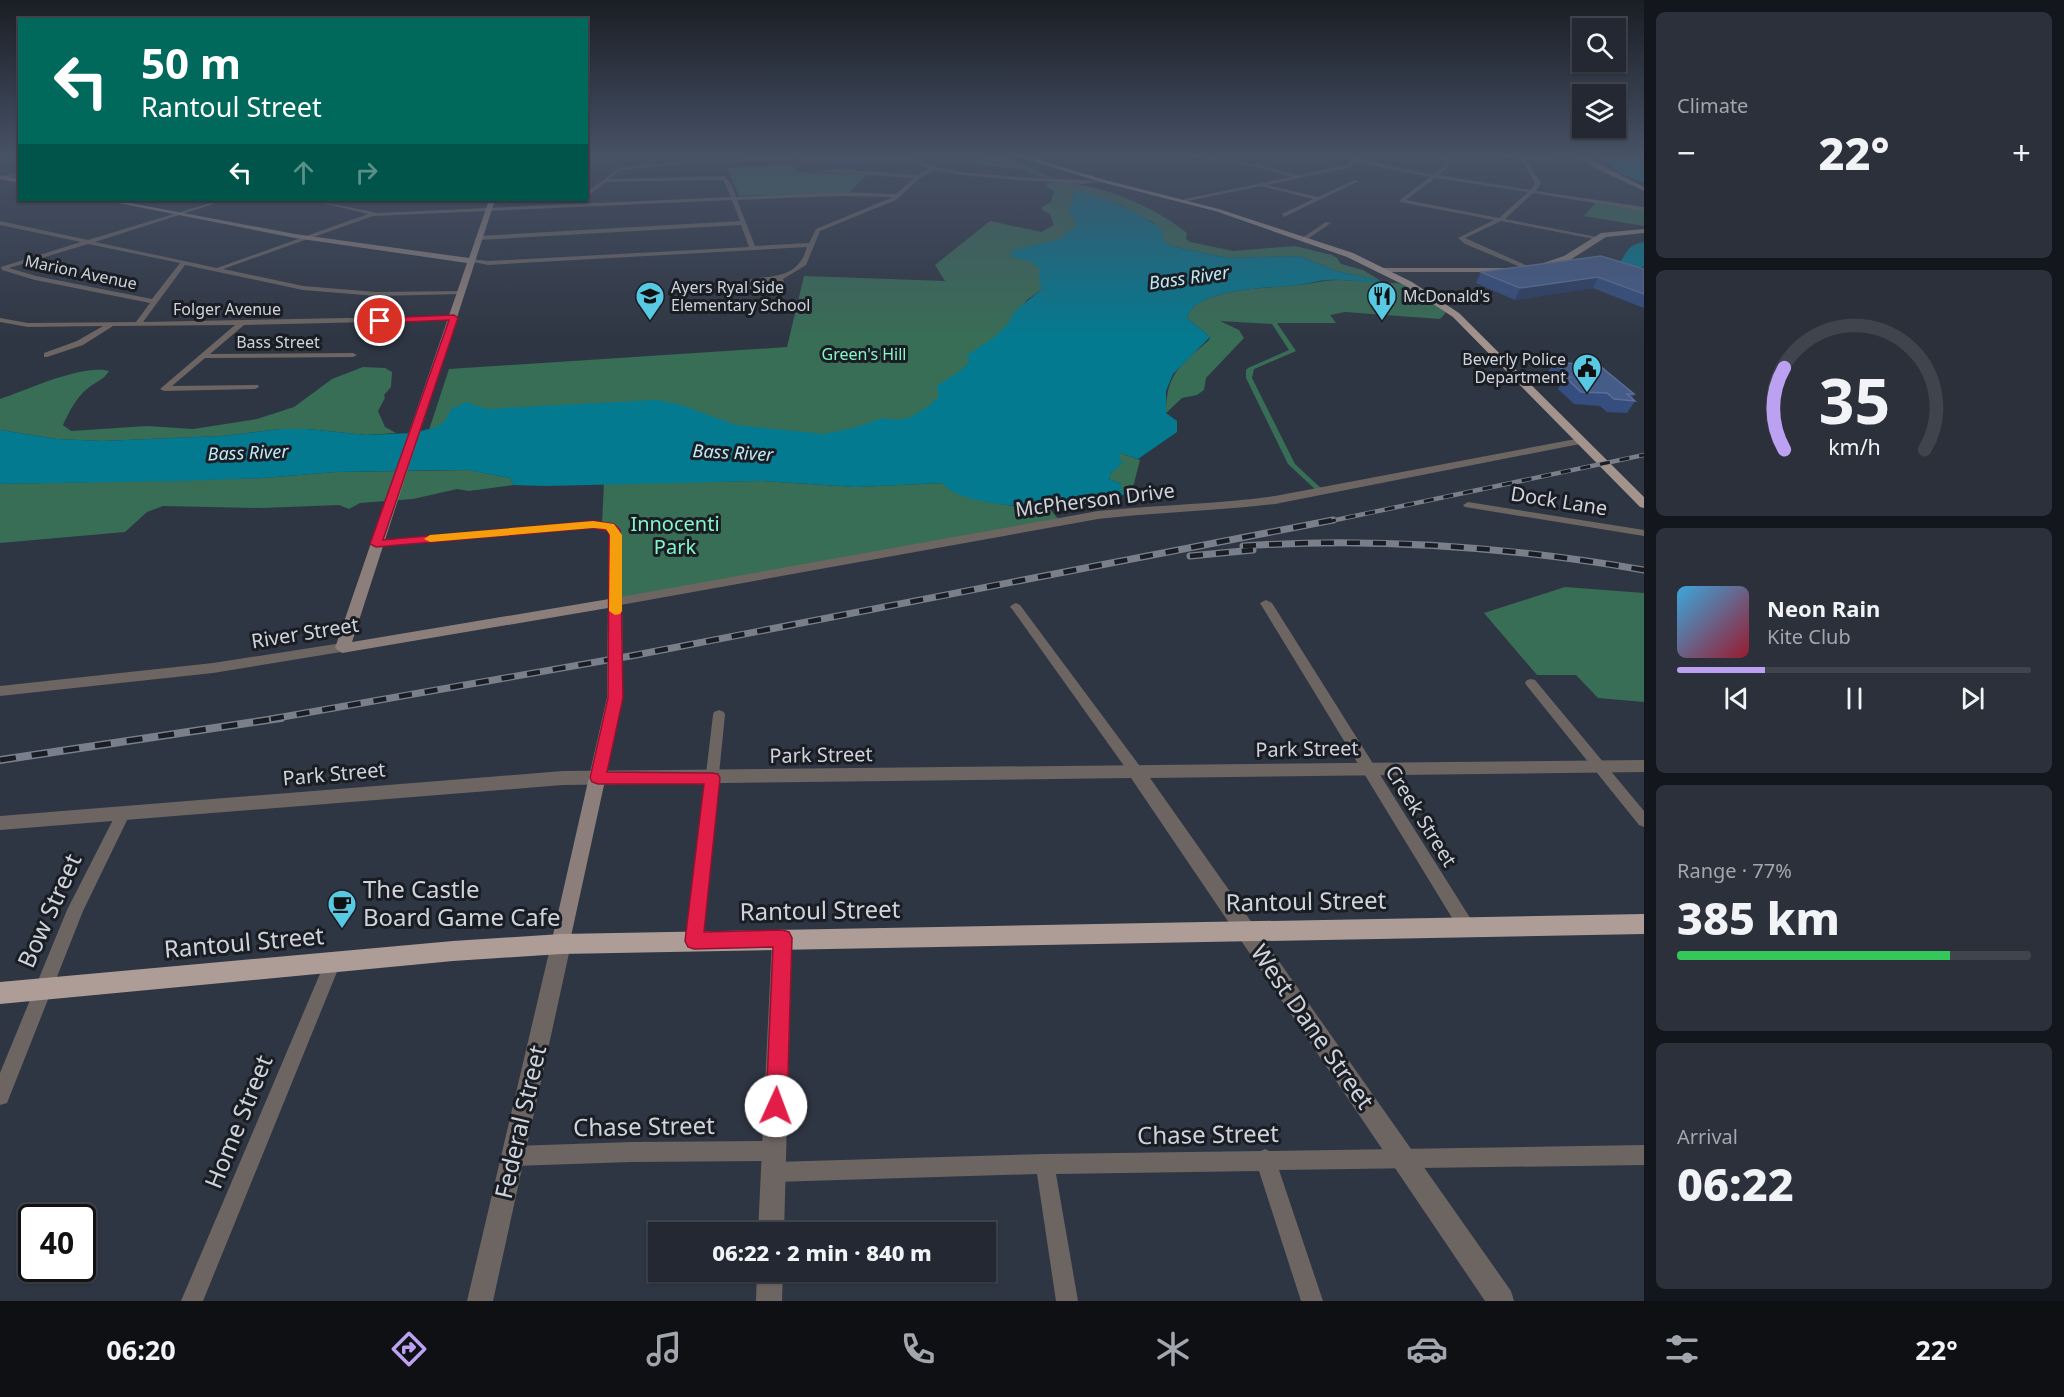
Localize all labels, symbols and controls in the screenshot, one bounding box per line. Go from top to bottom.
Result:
map controls [1572,18,1626,138]
button: search [1572,18,1626,72]
text: 50 m [141,34,241,91]
icon: left [42,42,120,120]
button: layers [1572,84,1626,138]
text: Rantoul Street [141,88,322,125]
text: Climate [1677,92,1748,119]
text: 22° [1818,122,1890,183]
text: − [1677,130,1696,175]
text: + [2012,130,2031,175]
icon: left [224,156,257,189]
icon: ahead [287,156,320,189]
icon: right [350,156,383,189]
street label: Marion Avenue [23,249,139,295]
water label: Bass River [1147,259,1231,295]
place label: Ayers Ryal Side Elementary School [671,276,810,316]
school or university icon: Ayers Ryal Side Elementary School [634,280,666,322]
restaurant icon: McDonald's [1366,280,1398,322]
place label: McDonald's [1403,285,1490,307]
pin [354,295,405,346]
street label: Folger Avenue [173,298,281,320]
icon: arrive [363,304,396,337]
street label: Bass Street [236,331,320,353]
park label: Green's Hill [822,343,906,365]
place label: Beverly Police Department [1462,348,1566,388]
public building icon: Beverly Police Department [1571,352,1603,394]
text: 35 [1818,357,1890,442]
text: km/h [1828,432,1880,461]
water label: Bass River [692,438,775,466]
water label: Bass River [207,439,290,465]
street label: McPherson Drive [1014,476,1176,523]
street label: Dock Lane [1509,480,1609,521]
park label: Innocenti Park [630,510,720,560]
text: Neon Rain [1767,593,1880,623]
street label: River Street [249,611,361,654]
text: Kite Club [1767,623,1851,650]
icon: previous [1720,682,1753,715]
icon: pause [1838,682,1871,715]
icon: next [1956,682,1989,715]
street label: Park Street [1255,734,1359,763]
street label: Park Street [769,740,873,769]
street label: Park Street [281,756,387,791]
street label: Creek Street [1380,760,1463,872]
street label: Bow Street [9,848,89,973]
text: Range · 77% [1677,857,1792,884]
place label: The Castle Board Game Cafe [363,872,561,933]
street label: Rantoul Street [1225,883,1387,918]
text: 385 km [1677,887,1840,948]
cafe icon: The Castle Board Game Cafe [326,888,358,930]
street label: Rantoul Street [739,892,901,927]
street label: Rantoul Street [162,918,326,965]
street label: West Dane Street [1244,937,1383,1115]
street label: Federal Street [486,1041,553,1202]
street label: Home Street [196,1049,280,1193]
position arrow [744,1074,808,1138]
street label: Chase Street [573,1108,715,1143]
street label: Chase Street [1137,1116,1279,1151]
text: Arrival [1677,1123,1738,1150]
text: 06:22 [1677,1153,1794,1214]
speed limit sign: 40 [18,1204,96,1282]
text: 06:22 · 2 min · 840 m [712,1237,932,1267]
icon: directions [388,1328,430,1370]
icon: music [643,1328,685,1370]
icon: phone [897,1328,939,1370]
icon: climate [1152,1328,1194,1370]
icon: car [1406,1328,1448,1370]
icon: filters [1661,1328,1703,1370]
text: 06:20 [106,1331,176,1368]
text: 22° [1915,1331,1958,1368]

